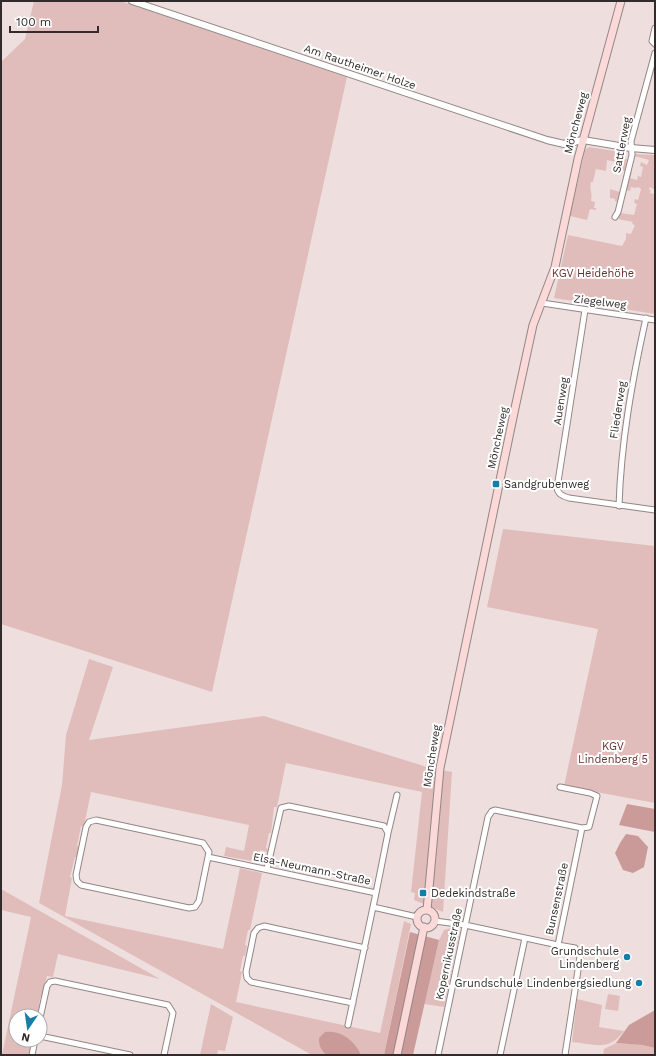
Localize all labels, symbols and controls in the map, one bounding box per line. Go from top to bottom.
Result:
scale bar [10,8,98,34]
text: 100 m [16,15,51,29]
street label: Am Rautheimer Holze [302,42,418,92]
street label: Möncheweg [562,91,590,155]
street label: Sattlerweg [610,116,634,174]
park label: KGV Heidehöhe [552,267,634,280]
street label: Ziegelweg [573,292,627,312]
street label: Auenweg [551,376,571,426]
street label: Fliederweg [607,380,629,440]
street label: Möncheweg [485,406,511,470]
place label: Sandgrubenweg [504,478,589,491]
marker: Sandgrubenweg [491,479,501,489]
street label: Möncheweg [421,724,443,788]
park label: KGV Lindenberg 5 [578,740,648,766]
street label: Elsa-Neumann-Straße [252,850,372,888]
street label: Bunsenstraße [543,862,571,936]
place label: Dedekindstraße [431,887,516,900]
marker: Dedekindstraße [418,888,428,898]
street label: Kopernikusstraße [433,907,465,1001]
place label: Grundschule Lindenberg [551,945,619,971]
marker: Grundschule Lindenberg [622,952,632,962]
place label: Grundschule Lindenbergsiedlung [455,977,631,990]
marker: Grundschule Lindenbergsiedlung [634,978,644,988]
north arrow [8,1008,48,1048]
text: N [20,1030,31,1045]

